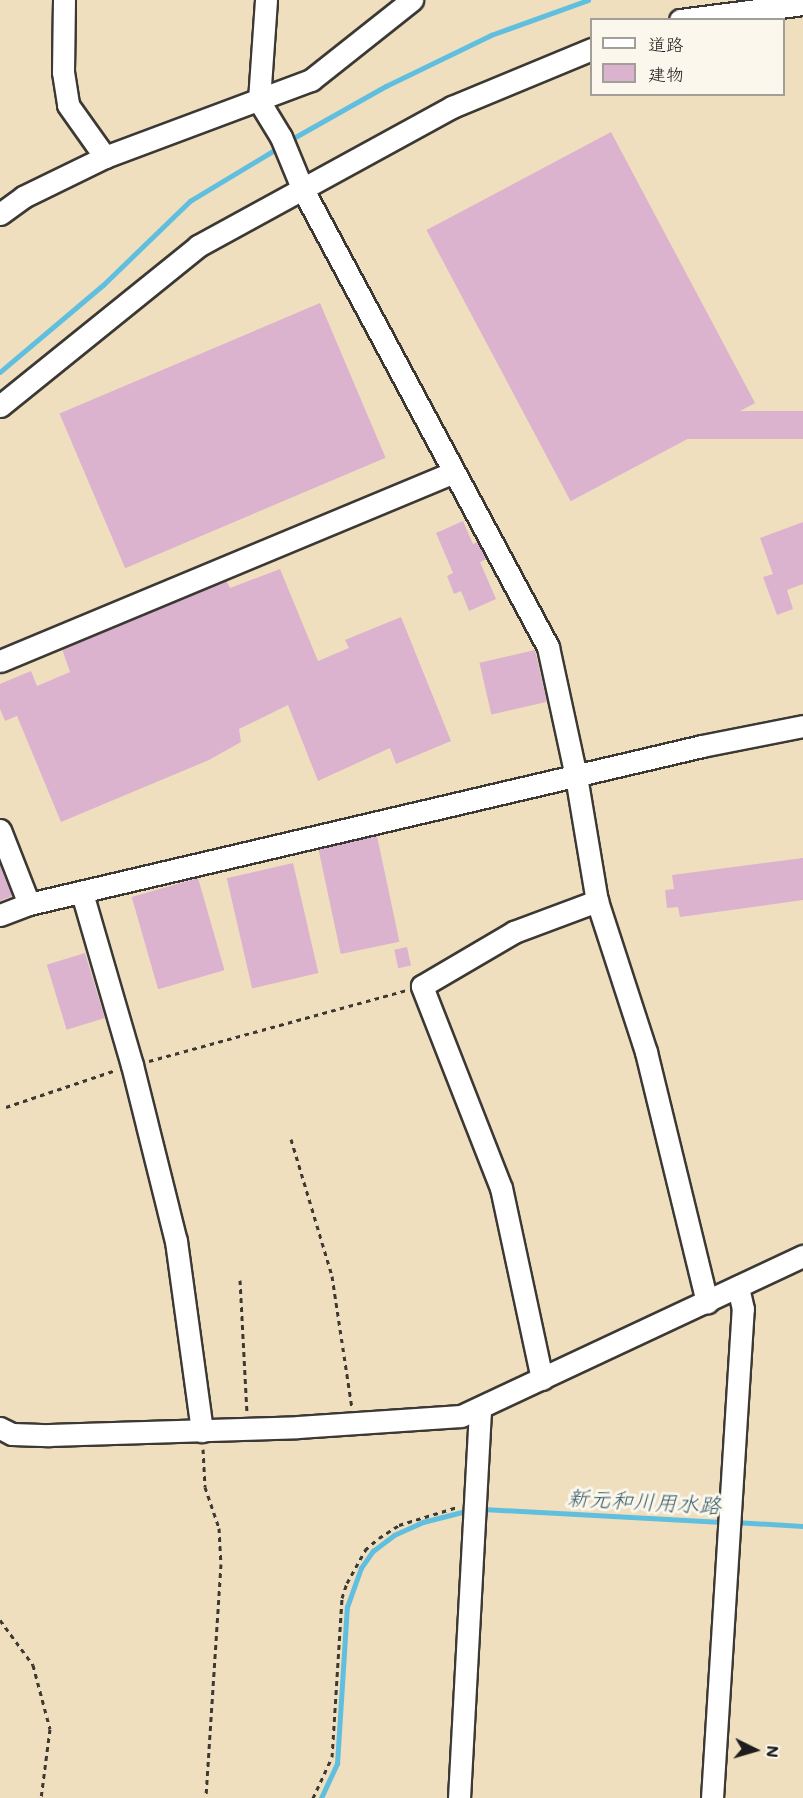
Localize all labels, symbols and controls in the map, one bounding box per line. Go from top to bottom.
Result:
legend [590,18,785,96]
text: 道路 [648,32,684,56]
text: 建物 [648,62,684,86]
water label: 新元和川用水路 [566,1484,722,1518]
north arrow [725,1720,785,1780]
text: N [762,1745,784,1759]

